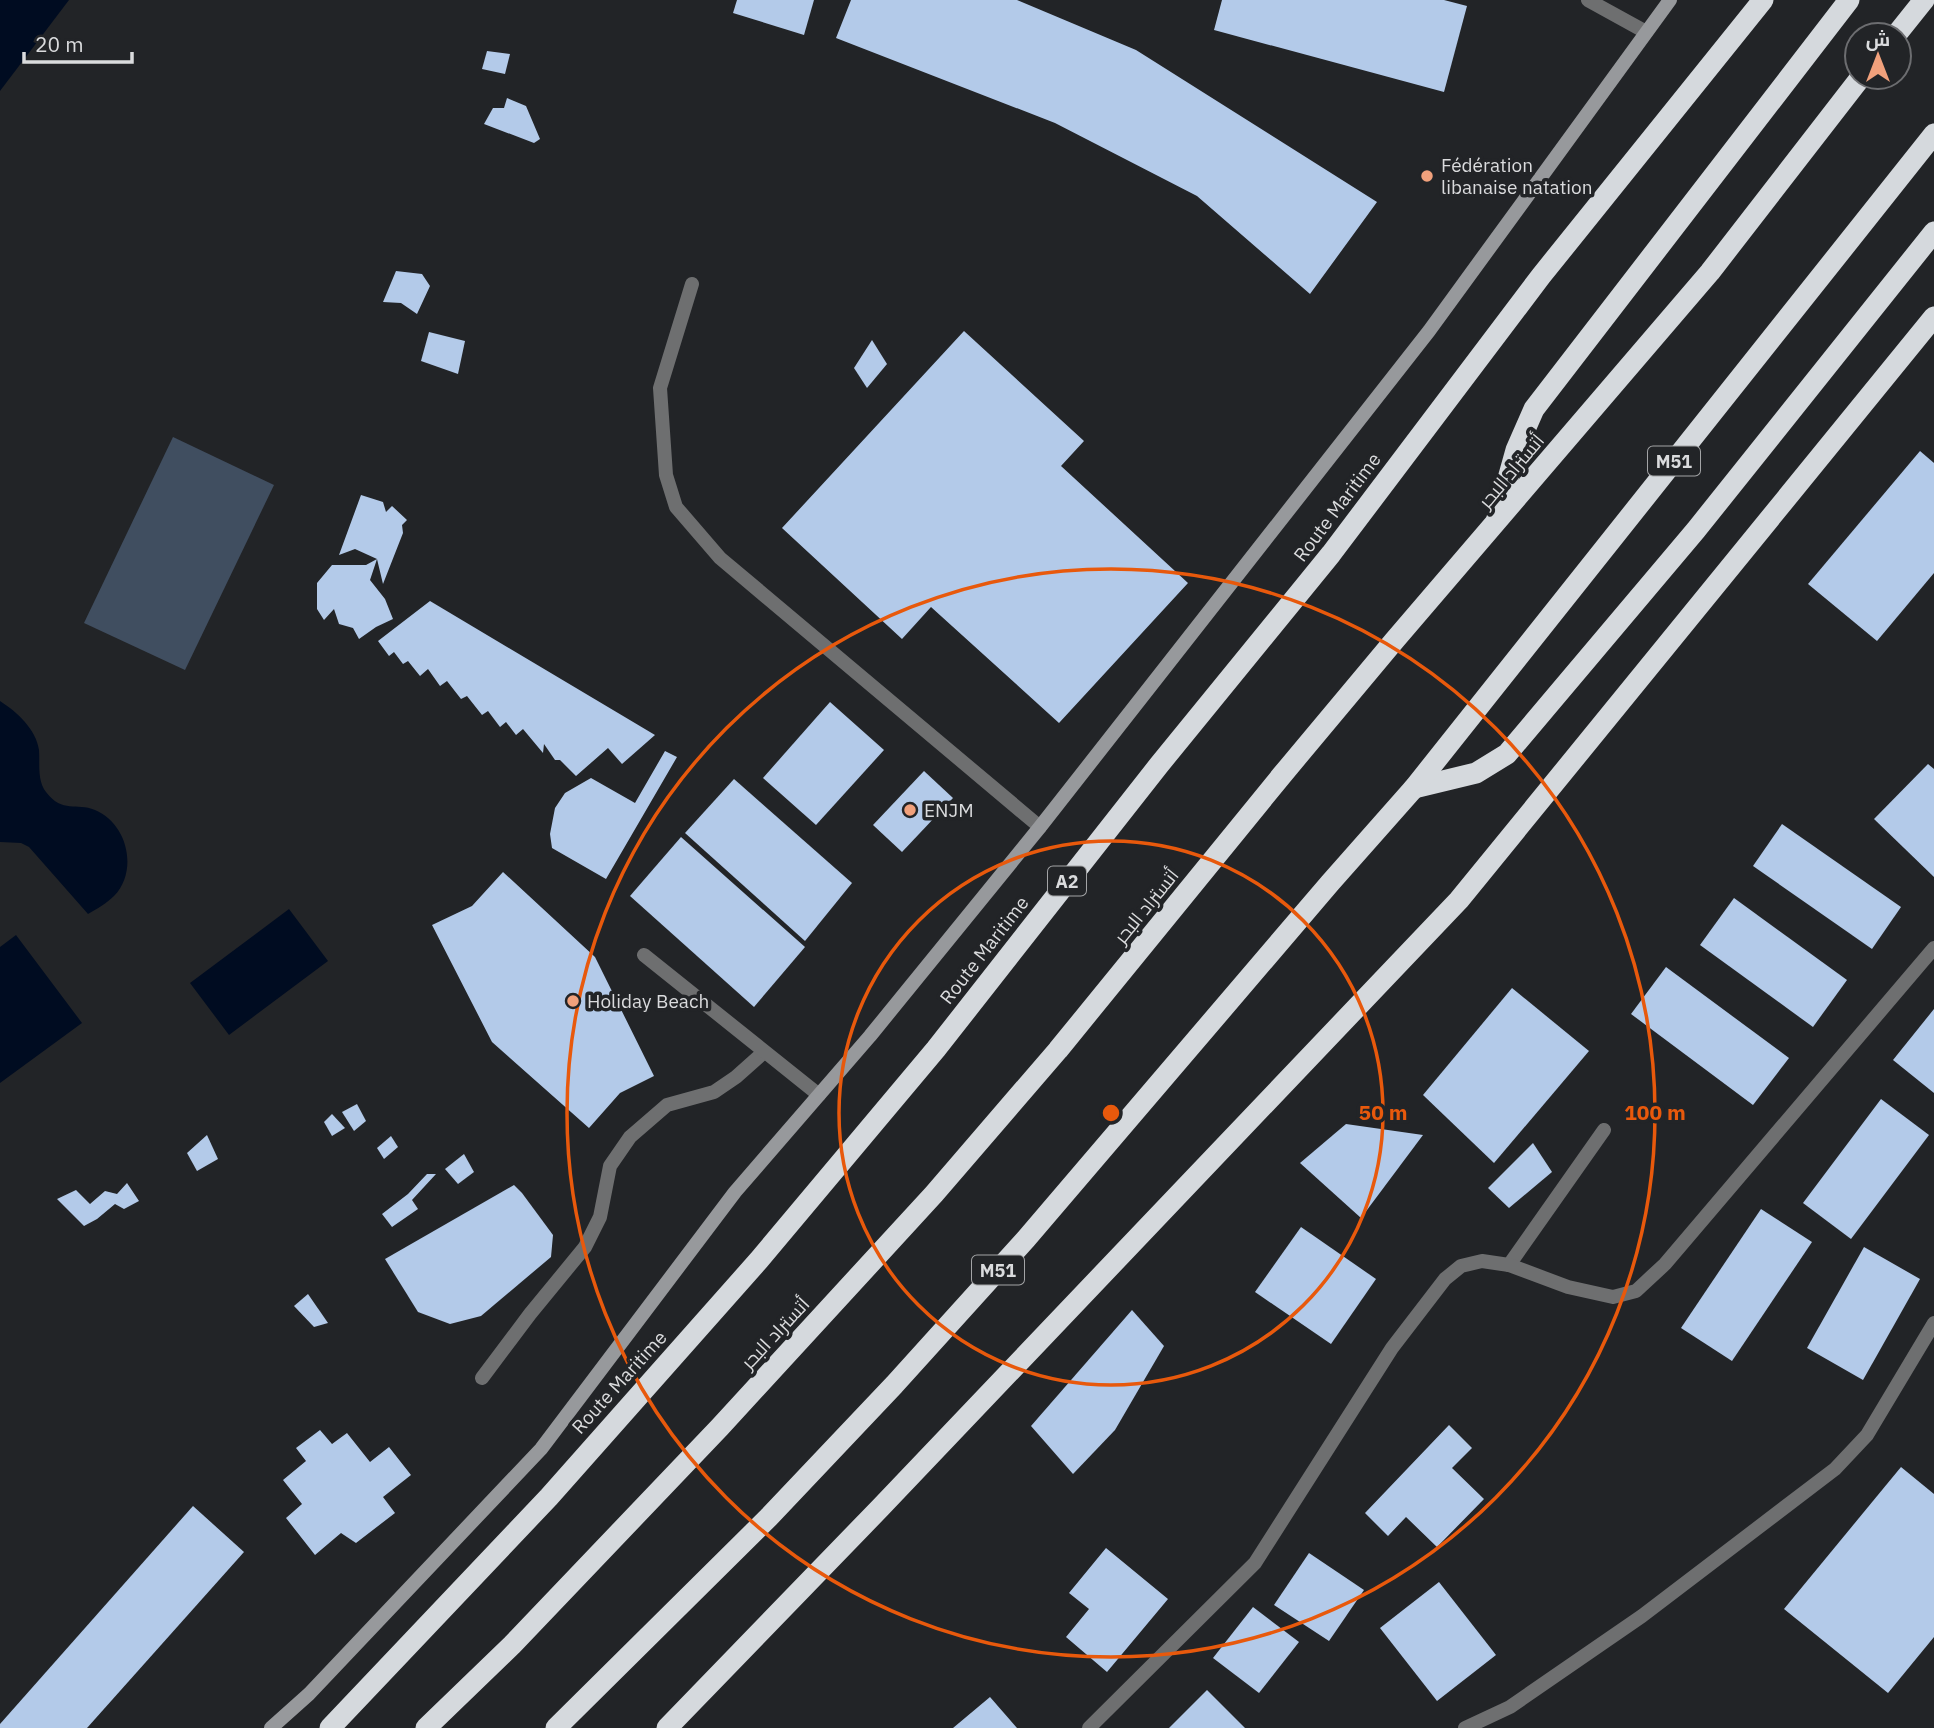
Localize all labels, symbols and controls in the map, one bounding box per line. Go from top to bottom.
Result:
scale bar [24,21,133,65]
north arrow [1843,21,1913,91]
text: ش [1866,27,1890,51]
text: 20 m [35,30,84,58]
place label: Fédération libanaise natation [1441,153,1593,199]
marker: Fédération libanaise natation [1419,168,1435,184]
street label: أتستراد البحر [1472,429,1549,514]
road number: M51 [1648,447,1700,476]
street label: Route Maritime [1288,448,1386,566]
place label: ENJM [924,798,974,822]
marker: ENJM [902,802,918,818]
street label: أتستراد البحر [1108,864,1184,949]
road number: A2 [1048,866,1086,896]
street label: Route Maritime [934,891,1034,1009]
place label: Holiday Beach [587,989,709,1013]
marker: Holiday Beach [565,993,581,1009]
text: 50 m [1359,1098,1407,1126]
text: 100 m [1624,1098,1686,1126]
centre of rings [1099,1101,1123,1125]
road number: M51 [972,1255,1024,1284]
street label: أتستراد البحر [735,1292,814,1375]
street label: Route Maritime [566,1325,672,1439]

